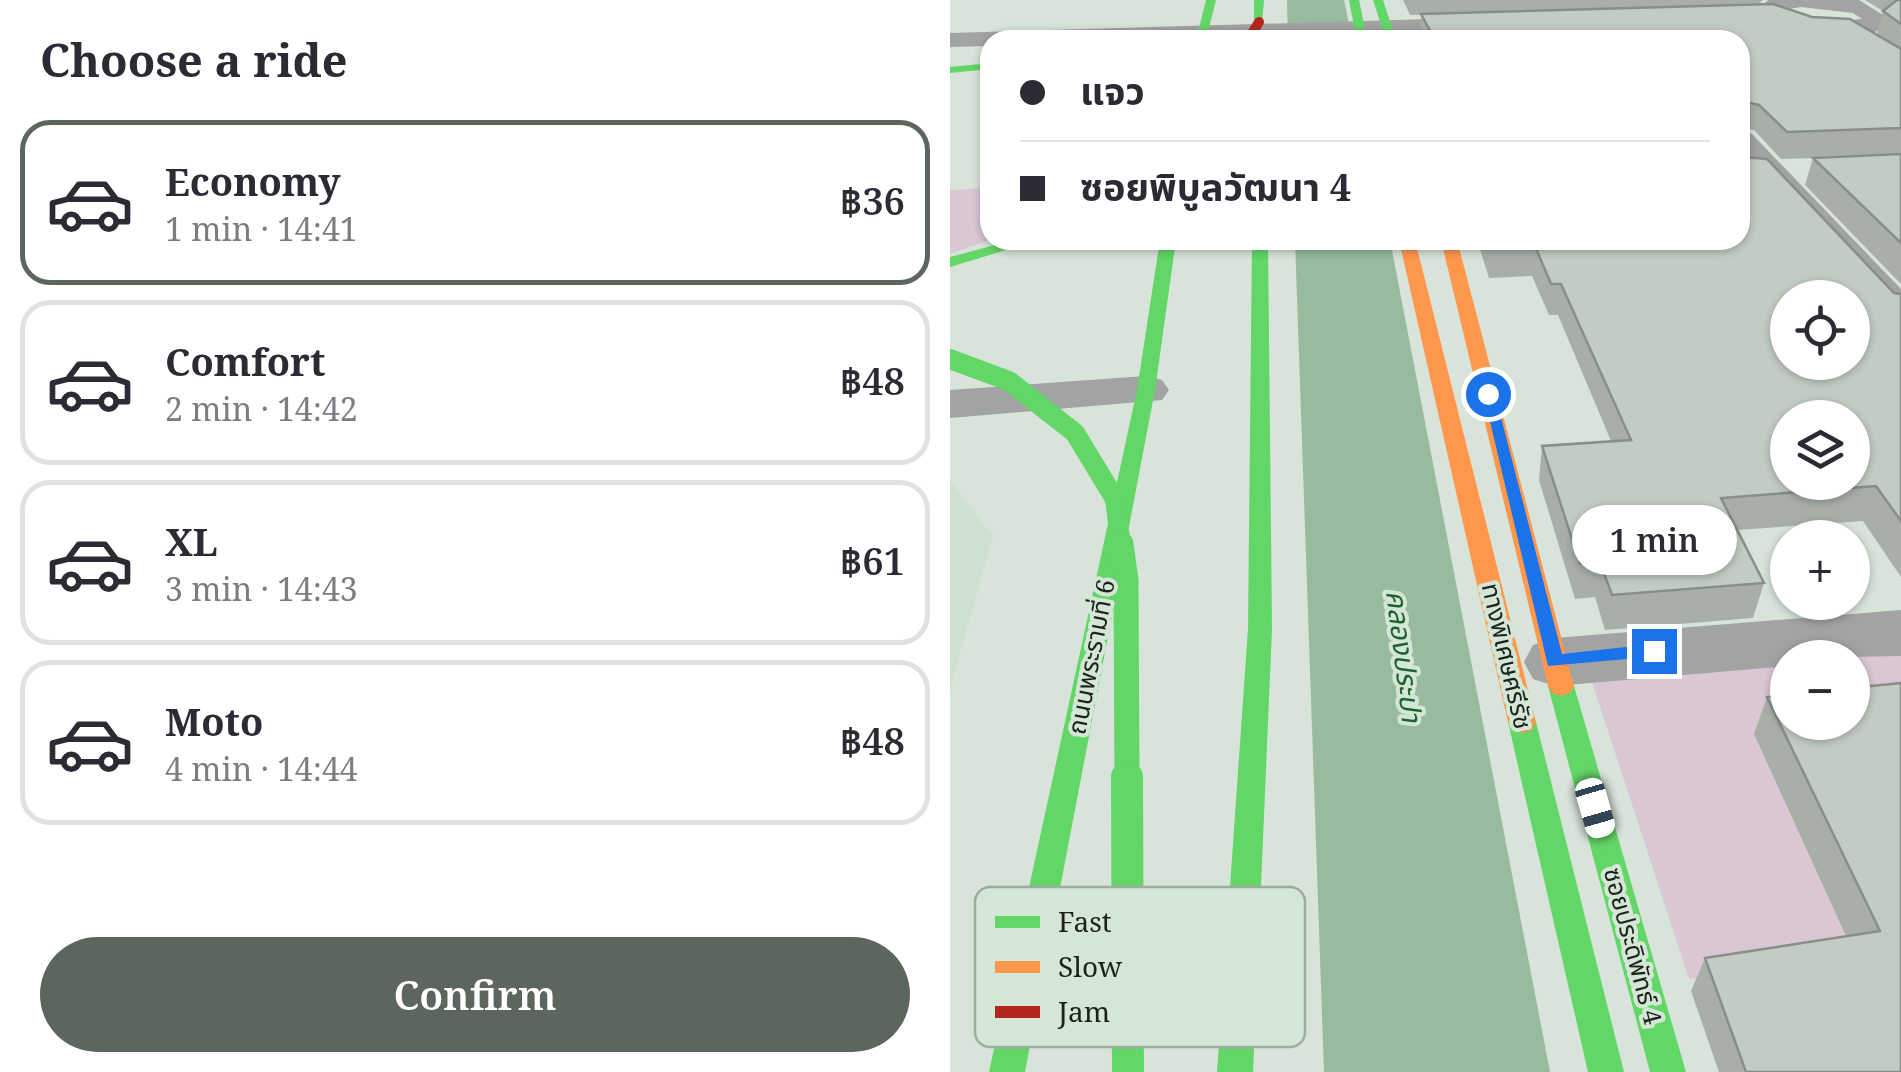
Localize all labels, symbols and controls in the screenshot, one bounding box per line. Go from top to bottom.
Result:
text: Choose a ride [40,29,348,90]
text: แจว [1080,64,1145,116]
text: Economy [165,155,341,207]
icon: car [45,158,135,248]
text: ซอยพิบูลวัฒนา 4 [1080,160,1351,212]
text: ฿36 [840,174,905,226]
text: 1 min · 14:41 [165,207,358,250]
map controls [1770,280,1870,740]
button: locate [1770,280,1870,380]
text: Comfort [165,335,325,387]
icon: car [45,338,135,428]
text: ฿48 [840,354,905,406]
route start [1466,372,1511,417]
text: 2 min · 14:42 [165,387,358,430]
button: layers [1770,400,1870,500]
callout: 1 min [1572,506,1736,576]
text: XL [165,515,218,567]
icon: car [45,518,135,608]
text: 1 min [1610,518,1699,561]
button: + [1770,520,1870,620]
text: ฿61 [840,534,905,586]
text: 3 min · 14:43 [165,567,358,610]
street label: ถนนพระรามที่ 6 [1058,576,1122,737]
street label: ทางพิเศษศรีรัช [1475,579,1541,732]
water label: คลองประปา [1378,588,1432,726]
route end [1632,629,1677,674]
button: − [1770,640,1870,740]
text: Moto [165,695,263,747]
icon: car [45,698,135,788]
text: ฿48 [840,714,905,766]
text: 4 min · 14:44 [165,747,358,790]
car [1572,775,1618,841]
street label: ซอยประดิพัทธ์ 4 [1597,864,1671,1028]
legend [975,887,1305,1047]
text: Fast [1058,902,1112,940]
button: Confirm [40,937,910,1052]
text: Slow [1058,947,1123,985]
text: Jam [1057,992,1110,1030]

